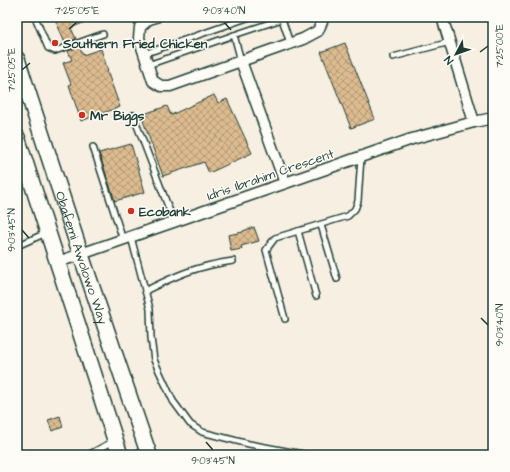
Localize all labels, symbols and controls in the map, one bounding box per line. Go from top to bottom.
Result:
text: 7°25'05"E [55,4,99,18]
text: 9°03'40"N [203,4,245,18]
text: 7°25'00"E [493,24,507,68]
north arrow [436,34,476,74]
place label: Southern Fried Chicken [62,35,208,53]
marker: Southern Fried Chicken [50,38,60,48]
text: 7°25'05"E [5,48,19,92]
text: N [441,53,457,68]
place label: Mr Biggs [90,107,145,127]
marker: Mr Biggs [77,110,87,120]
street label: Idris Ibrahim Crescent [204,145,337,205]
street label: Obafemi Awolowo Way [51,189,112,327]
place label: Ecobank [139,203,192,221]
marker: Ecobank [126,206,136,216]
text: 9°03'45"N [5,208,19,252]
text: 9°03'40"N [493,304,507,346]
text: 9°03'45"N [191,454,235,468]

